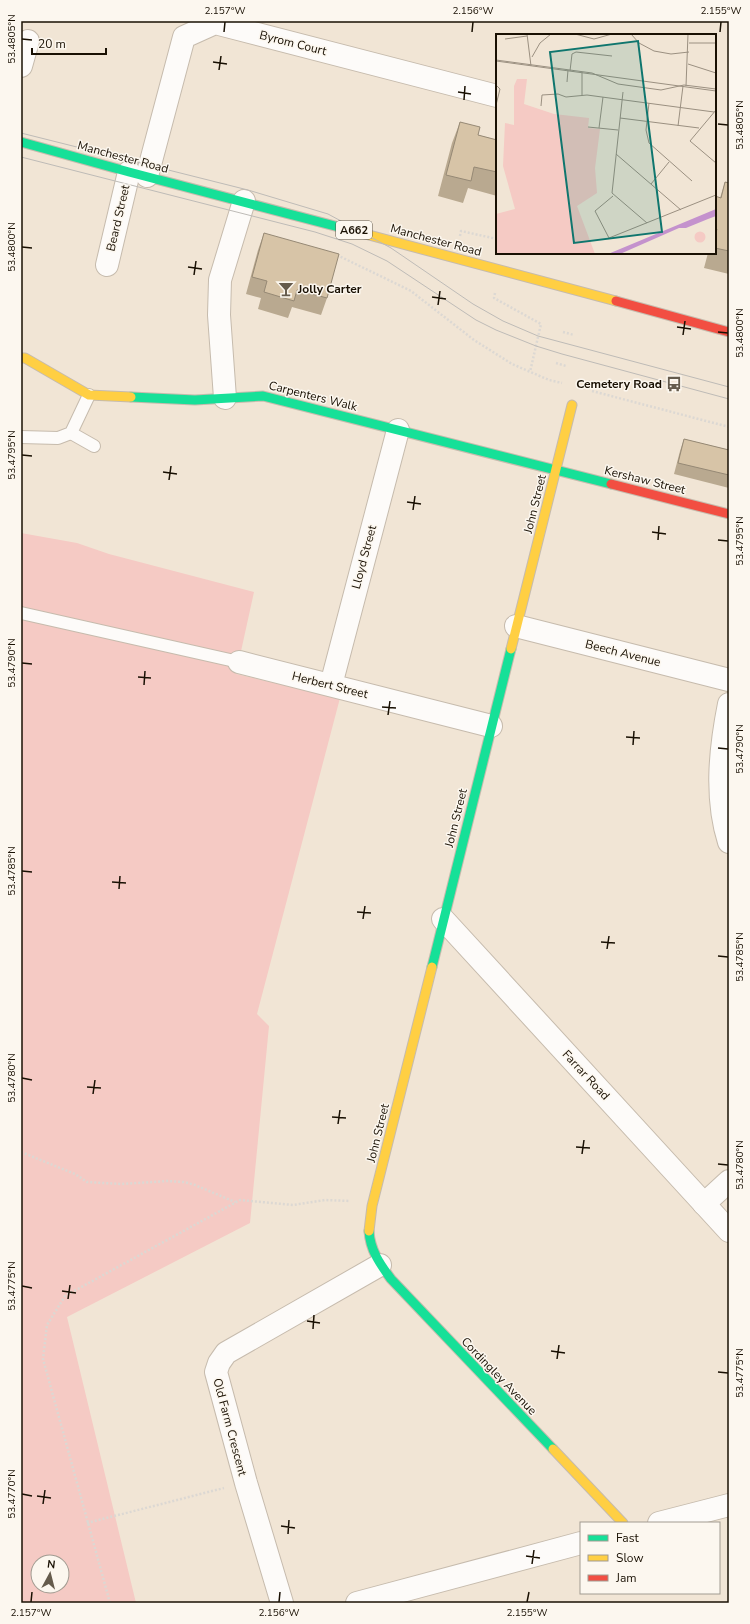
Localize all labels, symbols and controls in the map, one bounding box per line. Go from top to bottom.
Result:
text: 2.157°W [204,4,246,18]
text: 2.156°W [452,4,494,18]
text: 2.155°W [700,4,742,18]
text: 53.4805°N [5,14,19,64]
street label: Byrom Court [258,27,329,59]
scale bar [32,30,106,56]
inset map [496,34,716,254]
text: 20 m [38,36,66,52]
text: 53.4805°N [733,100,747,150]
street label: Manchester Road [76,137,170,177]
street label: Beard Street [103,182,134,253]
street label: Manchester Road [389,220,483,260]
road number: A662 [336,221,372,239]
text: 53.4800°N [5,222,19,272]
bar icon: Jolly Carter [277,280,295,298]
place label: Jolly Carter [297,281,362,297]
text: 53.4800°N [733,308,747,358]
bus stop icon: Cemetery Road [665,375,683,393]
place label: Cemetery Road [576,376,662,392]
street label: Carpenters Walk [267,377,360,415]
text: 53.4795°N [5,430,19,480]
street label: Kershaw Street [603,462,688,498]
street label: John Street [520,472,550,536]
text: 53.4795°N [733,516,747,566]
street label: Lloyd Street [348,523,380,591]
street label: Beech Avenue [584,636,662,670]
text: 53.4790°N [5,638,19,688]
street label: Herbert Street [290,668,370,702]
text: 53.4790°N [733,724,747,774]
street label: John Street [441,786,471,850]
text: 53.4785°N [5,846,19,896]
text: 53.4785°N [733,932,747,982]
street label: Farrar Road [559,1047,613,1103]
text: 53.4780°N [5,1053,19,1103]
street label: John Street [363,1101,393,1165]
text: 53.4780°N [733,1140,747,1190]
text: 53.4775°N [5,1261,19,1311]
street label: Cordingley Avenue [458,1334,540,1418]
text: 53.4775°N [733,1348,747,1398]
street label: Old Farm Crescent [209,1376,251,1478]
text: 53.4770°N [5,1469,19,1519]
legend [580,1522,720,1594]
text: Fast [616,1530,639,1546]
text: Slow [616,1550,644,1566]
north arrow [30,1554,70,1594]
text: N [46,1557,56,1573]
text: Jam [615,1570,637,1586]
text: 2.157°W [10,1606,52,1620]
text: 2.156°W [258,1606,300,1620]
text: 2.155°W [506,1606,548,1620]

